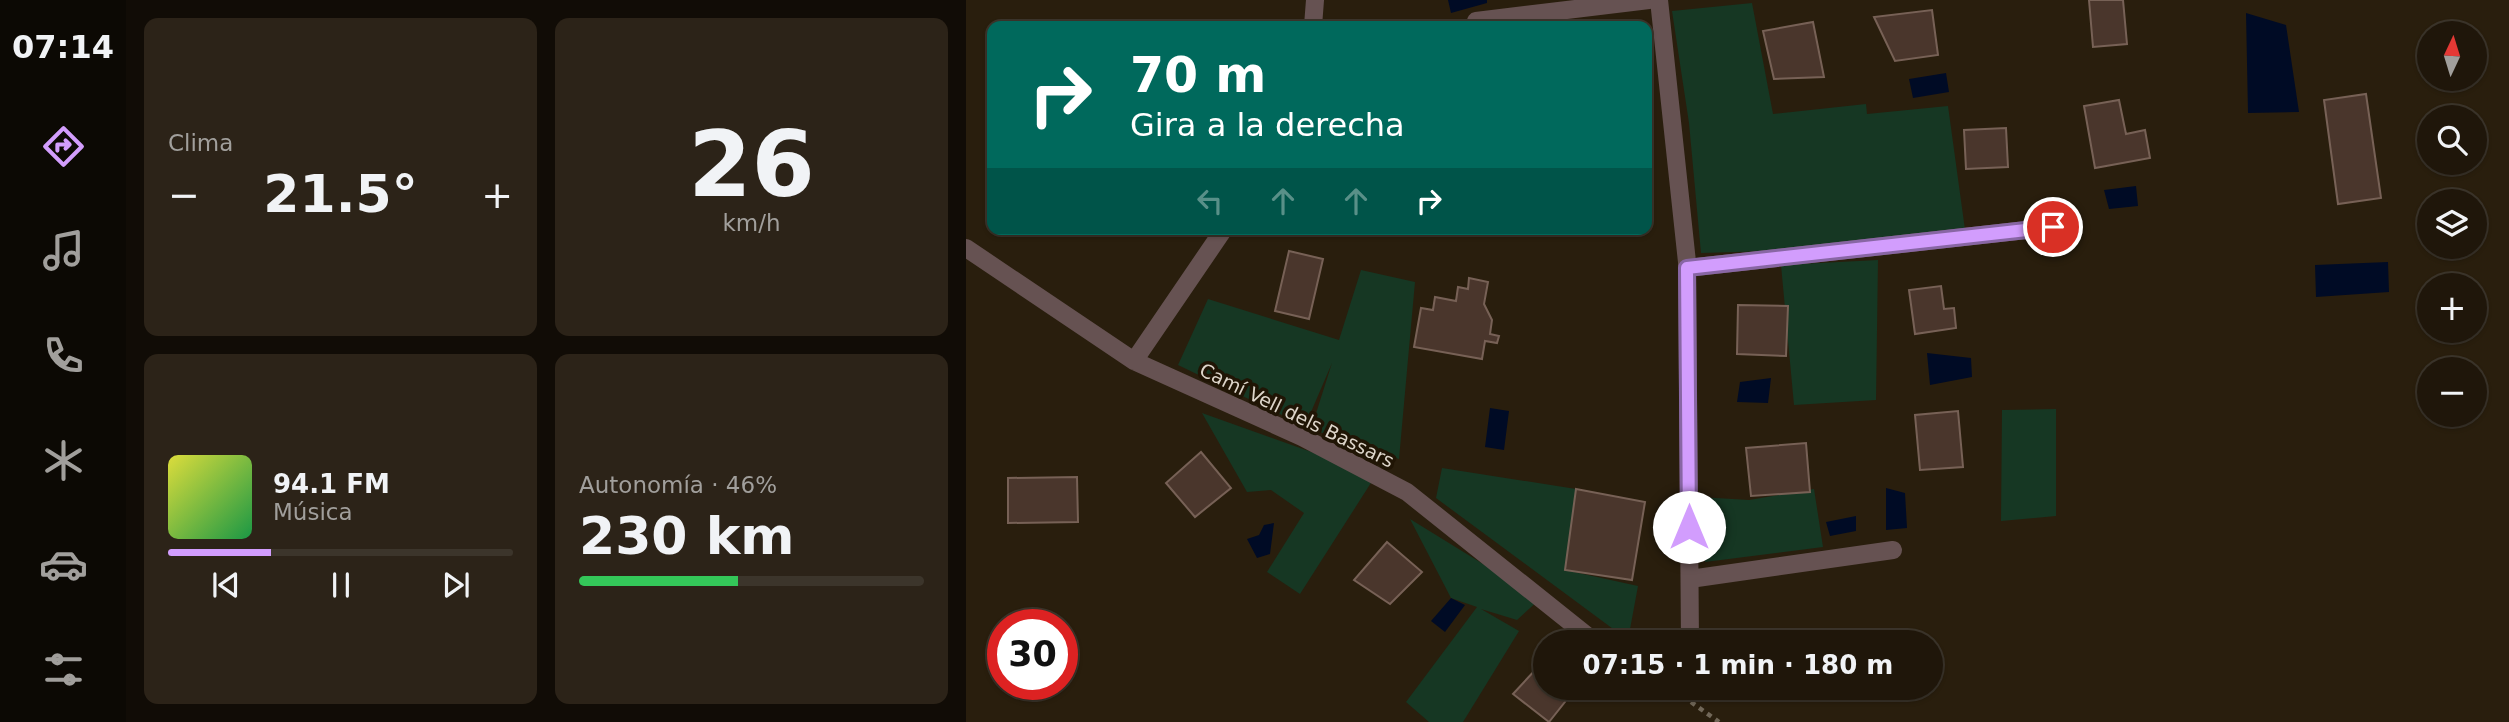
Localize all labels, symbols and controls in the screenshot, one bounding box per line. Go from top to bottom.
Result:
north arrow [2417,21,2487,91]
map controls [2417,21,2487,427]
text: 07:14 [12,28,114,66]
text: 70 m [1130,47,1266,104]
icon: right [1015,49,1106,140]
button: search [2417,105,2487,175]
text: Gira a la derecha [1130,106,1405,144]
text: 26 [688,112,815,217]
icon: directions [39,122,88,171]
text: Clima [168,130,233,156]
text: 21.5° [263,164,418,224]
text: − [168,173,200,217]
text: + [481,173,513,217]
icon: left [1191,182,1229,220]
icon: ahead [1264,182,1302,220]
icon: ahead [1337,182,1375,220]
icon: right [1410,182,1448,220]
button: layers [2417,189,2487,259]
pin [2023,197,2083,257]
icon: arrive [2034,208,2072,246]
text: km/h [722,210,781,236]
icon: music [39,226,88,275]
button: + [2417,273,2487,343]
icon: phone [39,331,88,380]
button: − [2417,357,2487,427]
street label: Camí Vell dels Bassars [1196,358,1398,472]
icon: climate [39,436,88,485]
text: 94.1 FM [273,469,390,499]
text: Autonomía · 46% [579,472,777,498]
position arrow [1652,490,1726,564]
text: Música [273,499,353,525]
text: 230 km [579,506,794,566]
icon: car [39,540,88,589]
icon: previous [207,566,245,604]
icon: pause [322,566,360,604]
icon: next [437,566,475,604]
speed limit sign: 30 [987,609,1078,700]
icon: filters [39,645,88,694]
text: 07:15 · 1 min · 180 m [1583,650,1893,680]

